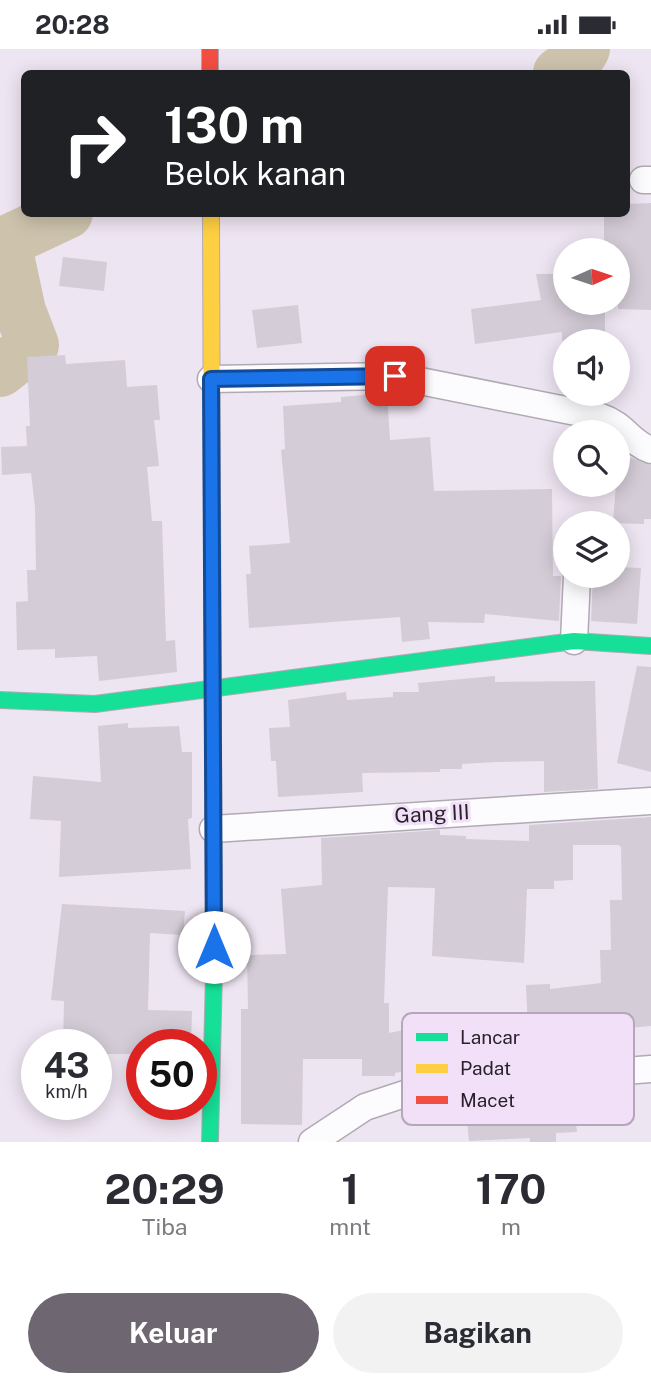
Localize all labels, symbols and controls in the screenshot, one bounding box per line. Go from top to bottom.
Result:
text: 20:28 [35,9,110,40]
text: 130 m [164,96,304,154]
icon: right [49,98,140,189]
text: Belok kanan [164,155,346,192]
north arrow [553,238,630,315]
map controls [553,238,630,588]
button: sound [553,329,630,406]
pin [365,346,425,406]
icon: arrive [376,357,414,395]
button: search [553,420,630,497]
button: layers [553,511,630,588]
street label: Gang III [394,799,470,828]
position arrow [177,910,251,984]
legend [402,1013,634,1125]
text: Lancar [460,1026,520,1048]
speed limit sign: 50 [126,1029,217,1120]
text: 43 [43,1045,90,1086]
text: Padat [460,1057,511,1079]
text: km/h [45,1081,88,1102]
text: Macet [460,1089,515,1111]
text: 20:29 [105,1164,225,1213]
text: 1 [341,1164,359,1213]
text: 170 [475,1164,546,1213]
text: Tiba [142,1213,188,1240]
text: mnt [329,1213,371,1240]
text: m [501,1213,521,1240]
button: Keluar [28,1293,319,1373]
button: Bagikan [333,1293,623,1373]

